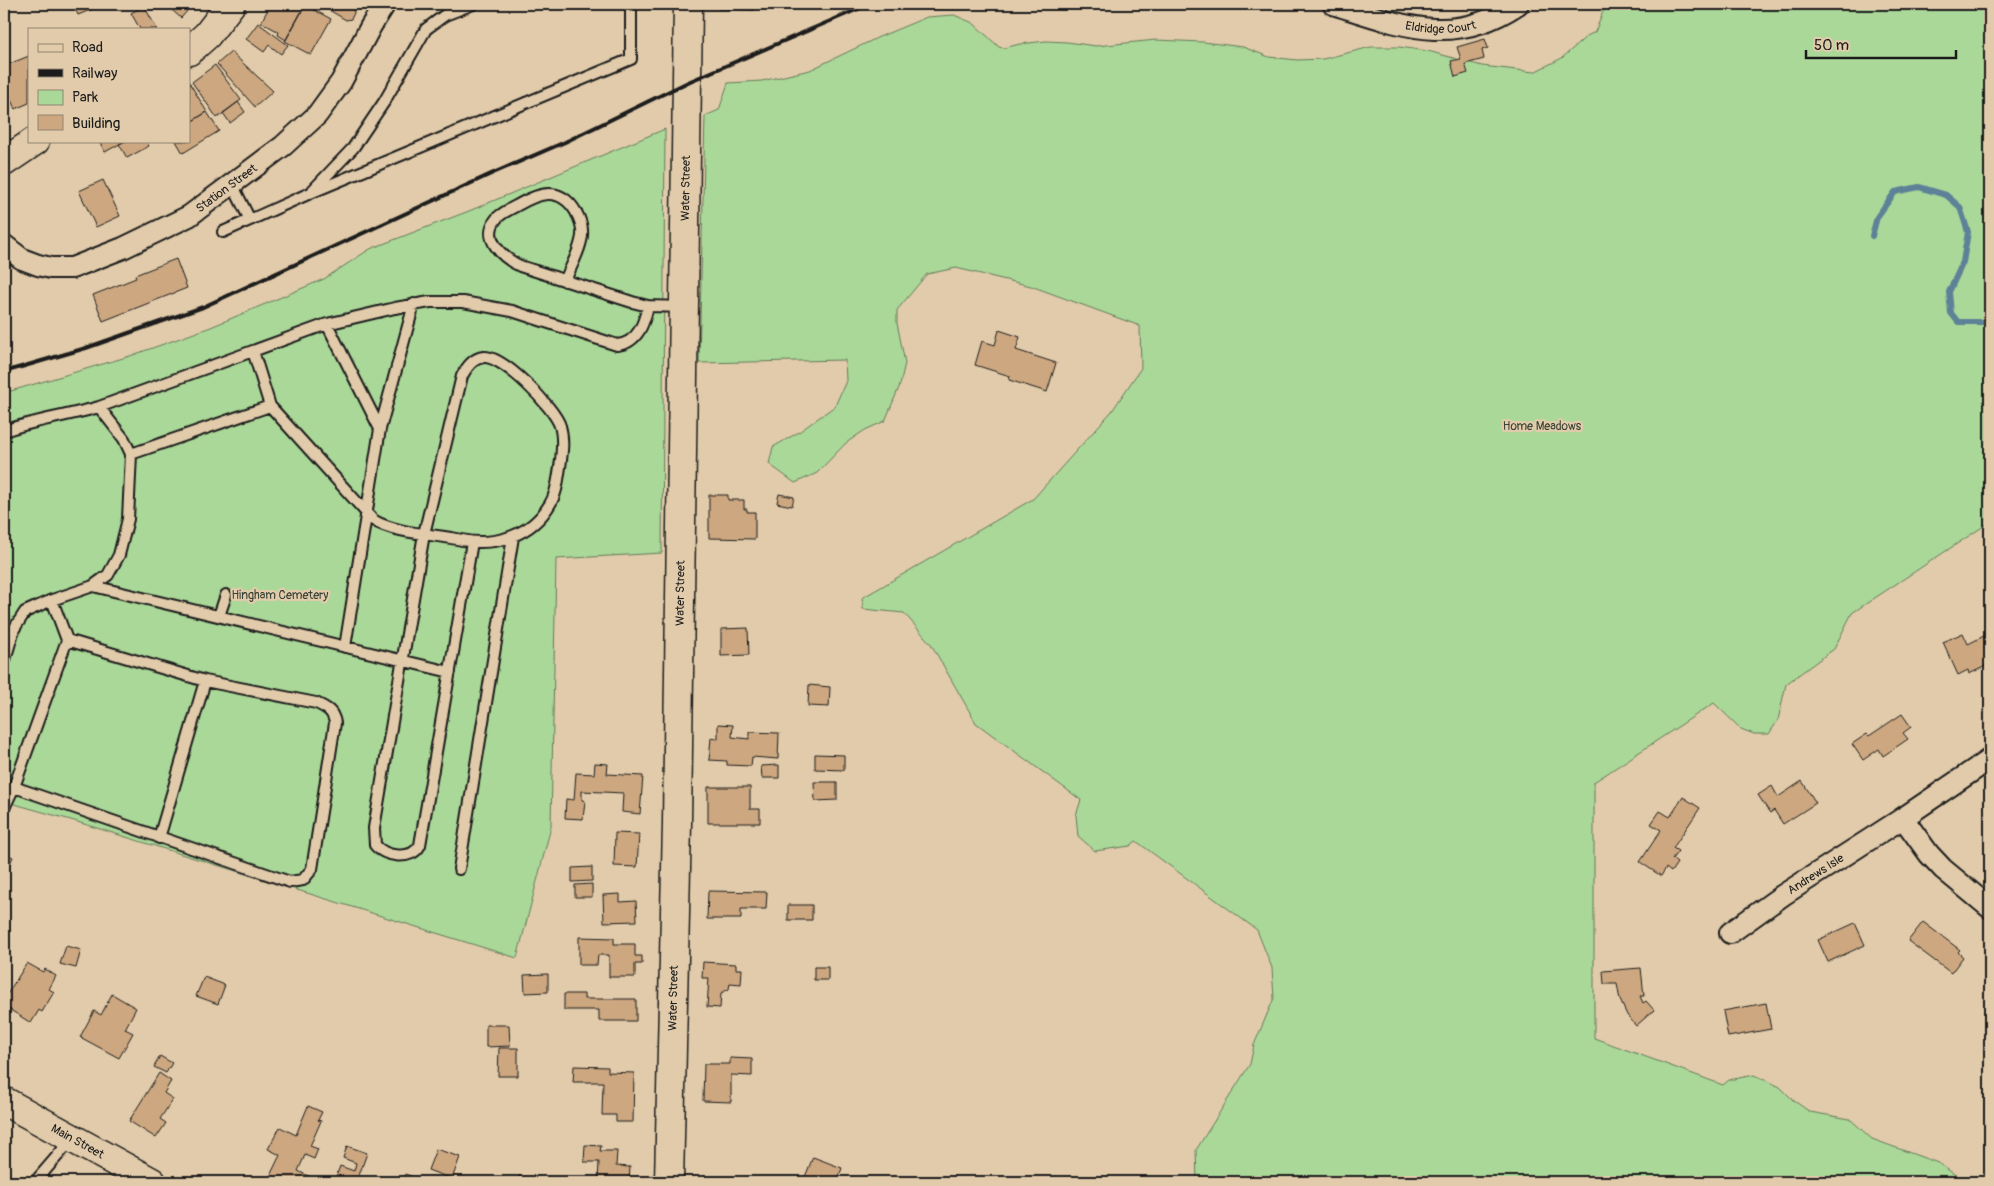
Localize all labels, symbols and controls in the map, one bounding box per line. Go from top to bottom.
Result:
street label: Eldridge Court [1404,17,1478,37]
legend [28,28,190,142]
scale bar [1806,28,1956,60]
text: 50 m [1814,36,1849,55]
text: Road [72,38,103,57]
text: Railway [72,64,118,83]
text: Park [72,88,99,107]
text: Building [72,114,120,133]
street label: Water Street [678,155,693,221]
street label: Station Street [193,160,260,216]
park label: Home Meadows [1503,419,1582,434]
street label: Water Street [672,560,688,626]
park label: Hingham Cemetery [232,588,328,603]
street label: Andrews Isle [1785,850,1847,898]
street label: Water Street [665,965,681,1031]
street label: Main Street [49,1121,107,1162]

